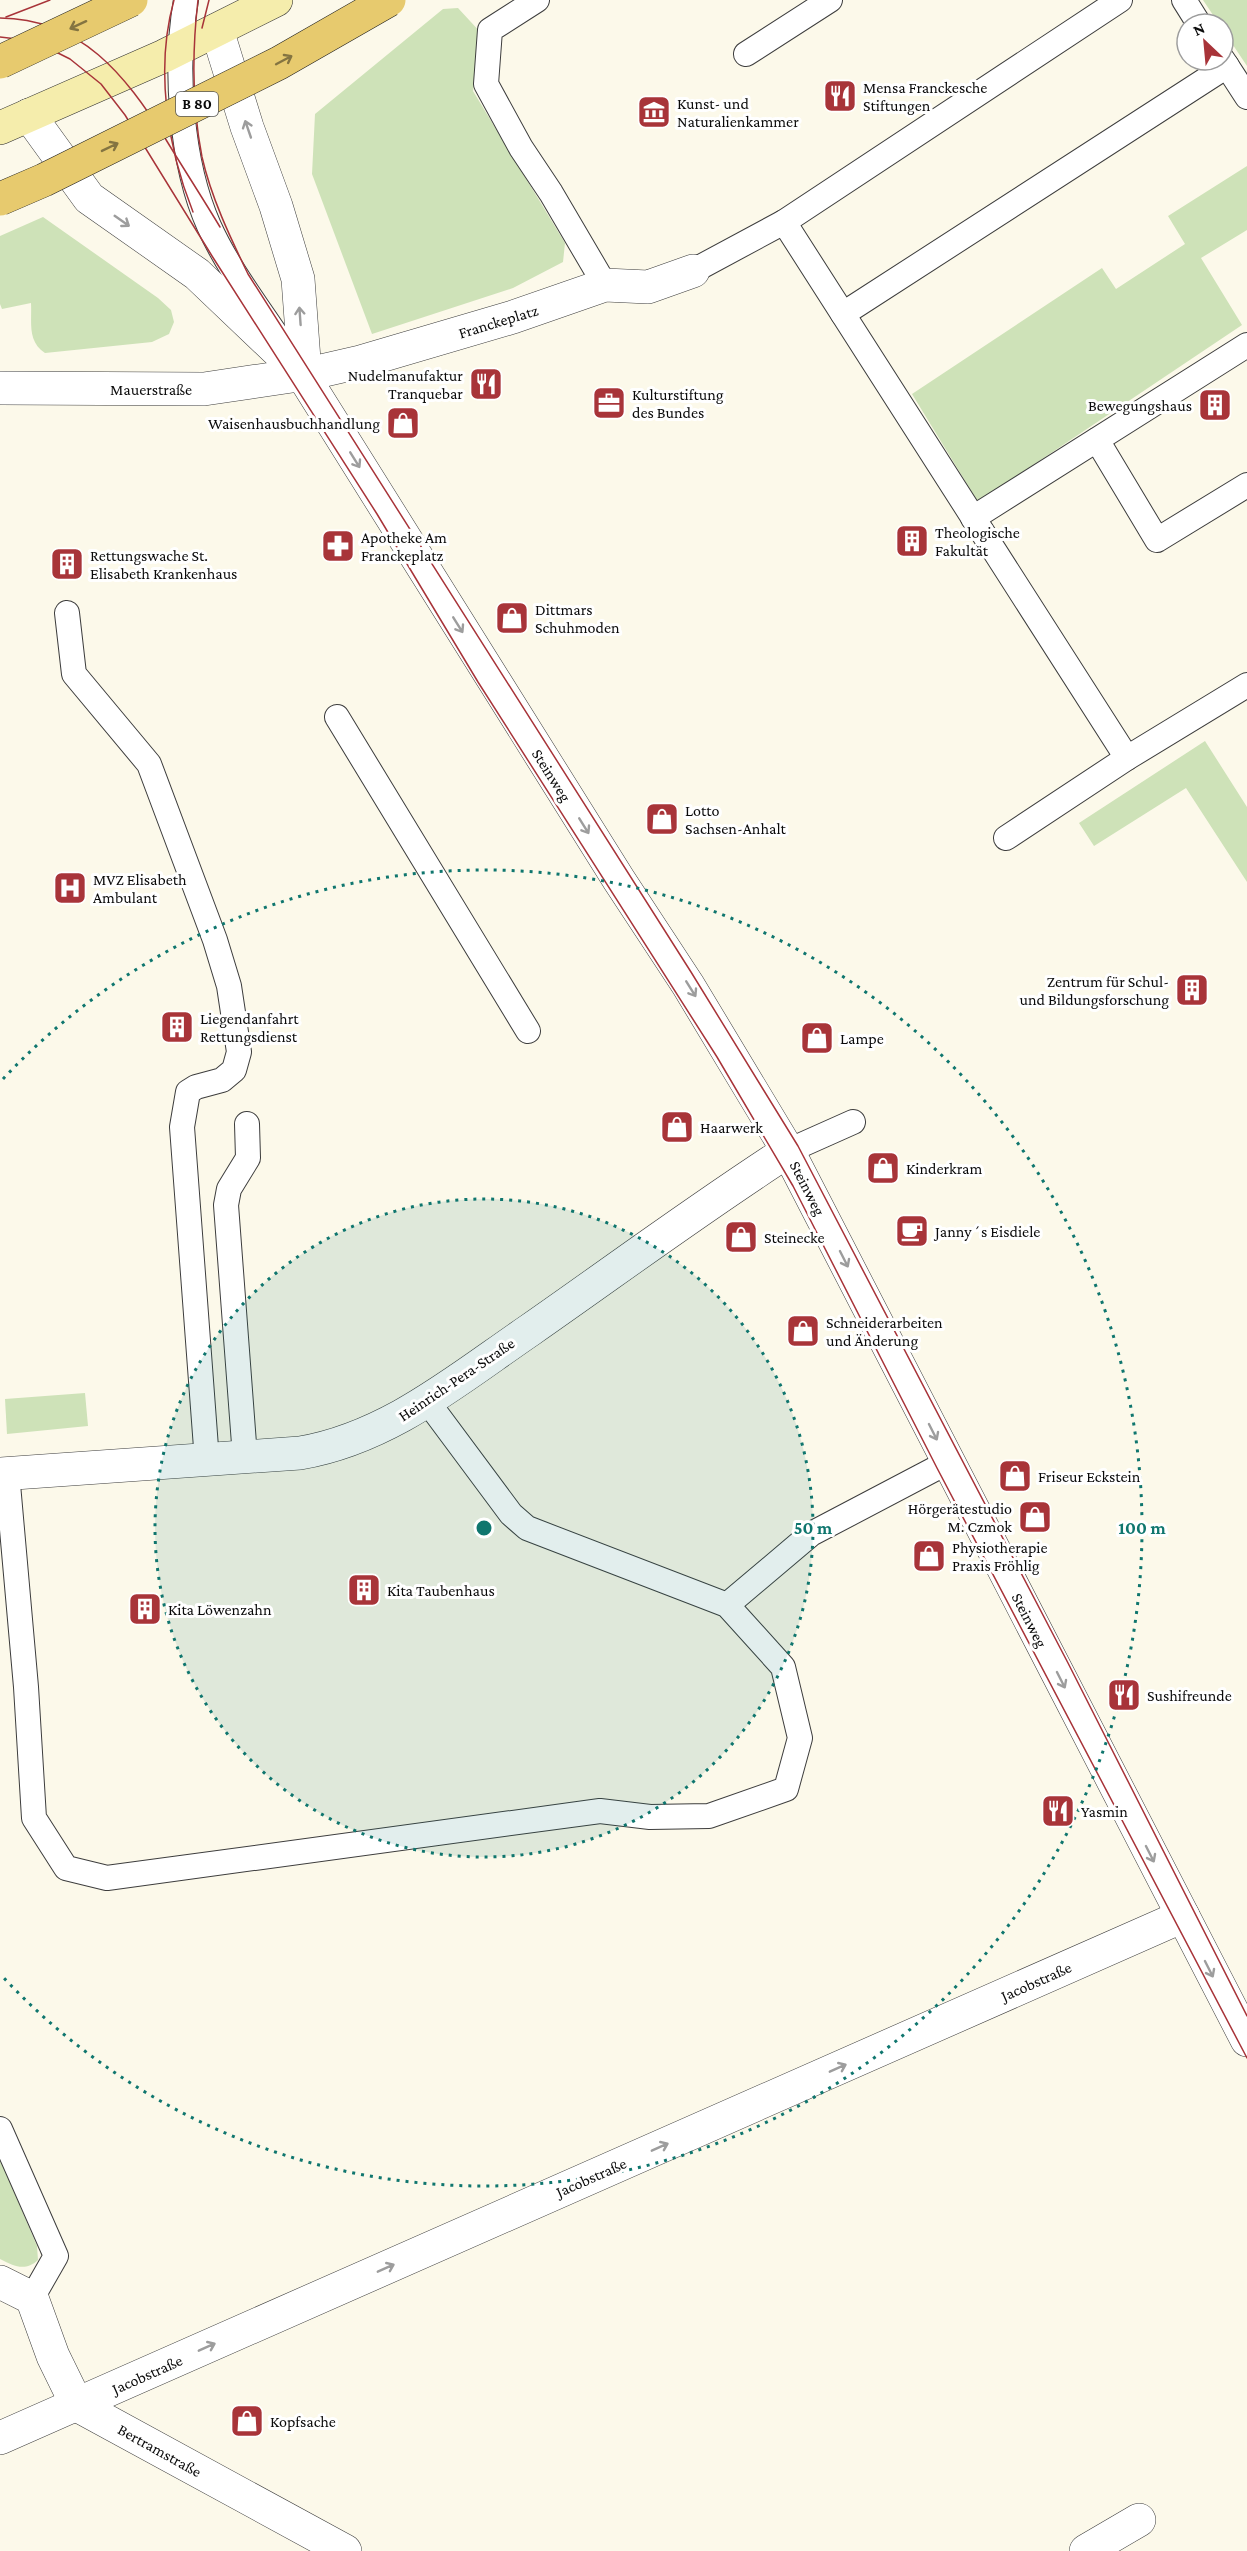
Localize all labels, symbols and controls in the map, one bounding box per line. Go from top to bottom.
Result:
north arrow [1175,12,1235,72]
one-way arrow [70,19,88,31]
text: N [1190,19,1207,39]
one-way arrow [275,54,293,65]
restaurant icon: Mensa Franckesche Stiftungen [822,78,858,114]
place label: Mensa Franckesche Stiftungen [863,79,987,115]
road number: B 80 [176,92,218,116]
museum icon: Kunst- und Naturalienkammer [636,94,672,130]
place label: Kunst- und Naturalienkammer [677,95,799,130]
one-way arrow [241,120,252,139]
one-way arrow [101,141,118,153]
one-way arrow [113,215,130,227]
street label: Franckeplatz [456,301,540,343]
one-way arrow [295,307,306,326]
restaurant icon: Nudelmanufaktur Tranquebar [468,366,504,402]
place label: Nudelmanufaktur Tranquebar [348,367,463,403]
street label: Mauerstraße [110,381,192,398]
office icon: Kulturstiftung des Bundes [591,385,627,421]
place label: Kulturstiftung des Bundes [632,386,724,421]
building icon: Bewegungshaus [1197,387,1233,423]
place label: Bewegungshaus [1088,397,1192,415]
shop icon: Waisenhausbuchhandlung [385,405,421,441]
place label: Waisenhausbuchhandlung [208,415,380,433]
one-way arrow [349,451,361,467]
building icon: Theologische Fakultät [894,523,930,559]
place label: Theologische Fakultät [935,524,1020,559]
pharmacy icon: Apotheke Am Franckeplatz [320,528,356,564]
place label: Apotheke Am Franckeplatz [361,529,447,565]
building icon: Rettungswache St. Elisabeth Krankenhaus [49,546,85,582]
place label: Rettungswache St. Elisabeth Krankenhaus [90,547,237,582]
shop icon: Dittmars Schuhmoden [494,600,530,636]
place label: Dittmars Schuhmoden [535,601,620,636]
one-way arrow [453,616,465,633]
street label: Steinweg [528,746,575,805]
shop icon: Lotto Sachsen-Anhalt [644,801,680,837]
place label: Lotto Sachsen-Anhalt [685,802,787,837]
one-way arrow [579,817,591,834]
hospital icon: MVZ Elisabeth Ambulant [52,870,88,906]
place label: MVZ Elisabeth Ambulant [93,871,187,906]
building icon: Zentrum für Schul- und Bildungsforschung [1174,972,1210,1008]
place label: Zentrum für Schul- und Bildungsforschung [1020,973,1169,1009]
one-way arrow [685,980,697,997]
building icon: Liegendanfahrt Rettungsdienst [159,1009,195,1045]
place label: Liegendanfahrt Rettungsdienst [200,1010,299,1046]
shop icon: Lampe [799,1020,835,1056]
place label: Lampe [840,1030,884,1048]
shop icon: Haarwerk [659,1109,695,1145]
place label: Haarwerk [700,1119,763,1136]
shop icon: Kinderkram [865,1150,901,1186]
street label: Steinweg [786,1158,829,1219]
place label: Kinderkram [906,1160,982,1177]
cafe icon: Janny´s Eisdiele [894,1213,930,1249]
shop icon: Steinecke [723,1219,759,1255]
place label: Janny´s Eisdiele [933,1223,1040,1241]
place label: Steinecke [764,1229,825,1246]
one-way arrow [838,1250,850,1267]
shop icon: Schneiderarbeiten und Änderung [785,1313,821,1349]
place label: Schneiderarbeiten und Änderung [826,1314,943,1350]
street label: Heinrich-Pera-Straße [395,1334,517,1424]
one-way arrow [928,1423,939,1441]
shop icon: Friseur Eckstein [997,1458,1033,1494]
place label: Friseur Eckstein [1038,1468,1141,1485]
shop icon: Hörgerätestudio M. Czmok [1017,1499,1053,1535]
place label: Hörgerätestudio M. Czmok [908,1500,1012,1535]
centre of rings [474,1518,494,1538]
text: 50 m [794,1518,833,1538]
text: 100 m [1118,1518,1166,1538]
shop icon: Physiotherapie Praxis Fröhlig [911,1538,947,1574]
place label: Physiotherapie Praxis Fröhlig [952,1539,1048,1575]
building icon: Kita Taubenhaus [346,1572,382,1608]
place label: Kita Taubenhaus [387,1582,495,1599]
street label: Steinweg [1008,1590,1051,1651]
building icon: Kita Löwenzahn [127,1591,163,1627]
place label: Kita Löwenzahn [168,1601,272,1618]
one-way arrow [1056,1671,1067,1689]
restaurant icon: Sushifreunde [1106,1677,1142,1713]
place label: Sushifreunde [1147,1687,1232,1704]
restaurant icon: Yasmin [1040,1793,1076,1829]
place label: Yasmin [1081,1803,1128,1820]
one-way arrow [1145,1844,1157,1862]
street label: Jacobstraße [997,1958,1074,2006]
one-way arrow [1204,1959,1215,1977]
one-way arrow [829,2062,847,2073]
one-way arrow [650,2141,669,2152]
street label: Jacobstraße [552,2154,629,2202]
one-way arrow [376,2262,394,2274]
one-way arrow [198,2341,216,2353]
street label: Jacobstraße [108,2351,185,2399]
shop icon: Kopfsache [229,2403,265,2439]
place label: Kopfsache [270,2413,336,2431]
street label: Bertramstraße [115,2421,204,2480]

